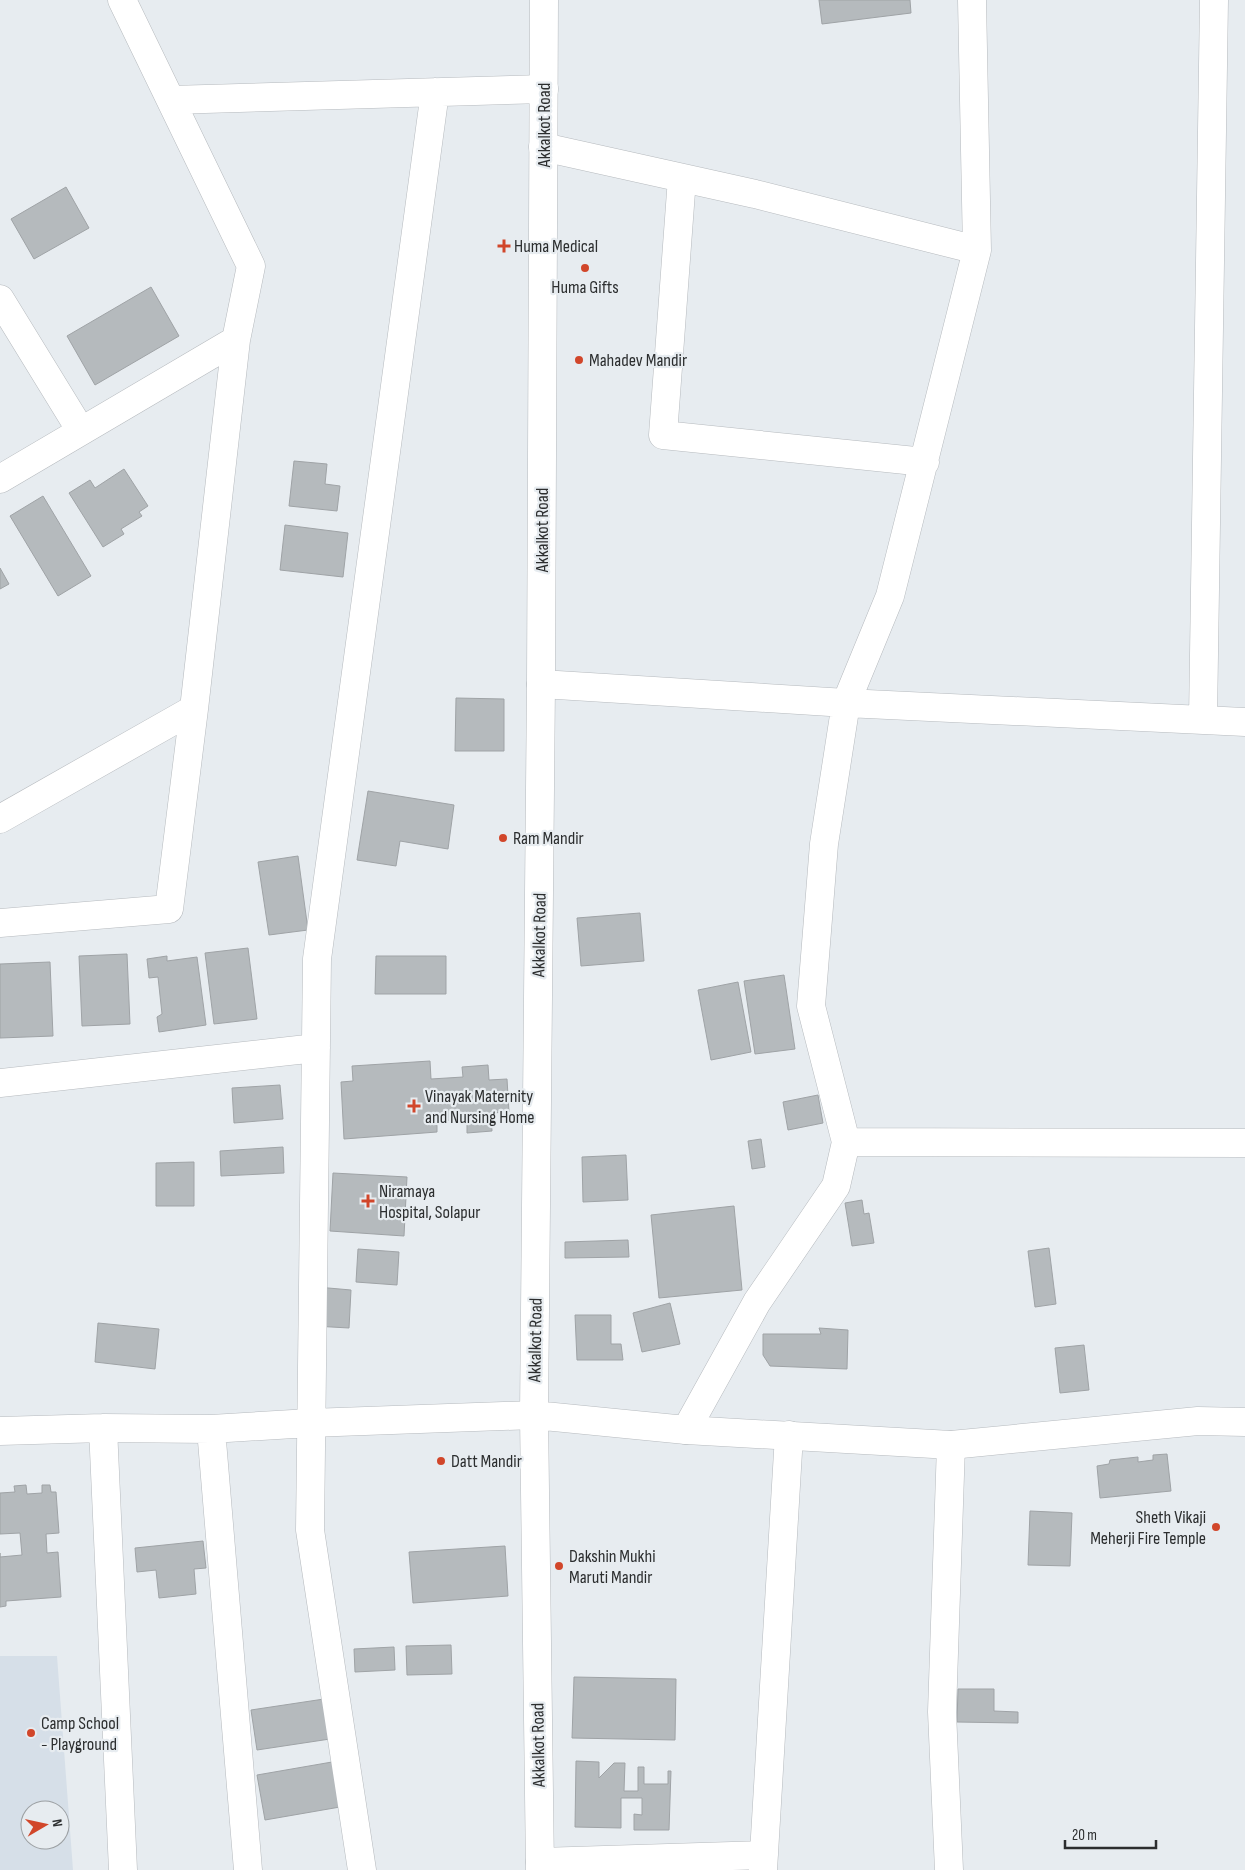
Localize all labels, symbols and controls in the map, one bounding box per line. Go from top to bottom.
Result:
street label: Akkalkot Road [534,83,555,168]
place label: Huma Medical [514,236,598,257]
marker: Huma Medical [498,240,510,252]
marker: Huma Gifts [579,262,591,274]
place label: Huma Gifts [551,277,619,298]
place label: Mahadev Mandir [589,350,687,371]
marker: Mahadev Mandir [573,354,585,366]
street label: Akkalkot Road [532,488,553,573]
place label: Ram Mandir [513,828,584,849]
marker: Ram Mandir [497,832,509,844]
street label: Akkalkot Road [528,893,551,978]
place label: Vinayak Maternity and Nursing Home [425,1086,535,1128]
marker: Vinayak Maternity and Nursing Home [407,1099,421,1113]
place label: Niramaya Hospital, Solapur [379,1181,480,1223]
marker: Niramaya Hospital, Solapur [361,1194,375,1208]
street label: Akkalkot Road [524,1298,547,1383]
place label: Datt Mandir [451,1451,522,1472]
marker: Datt Mandir [435,1455,447,1467]
place label: Sheth Vikaji Meherji Fire Temple [1090,1507,1206,1549]
marker: Sheth Vikaji Meherji Fire Temple [1210,1521,1222,1533]
place label: Dakshin Mukhi Maruti Mandir [569,1546,656,1588]
marker: Dakshin Mukhi Maruti Mandir [553,1560,565,1572]
street label: Akkalkot Road [527,1703,550,1788]
place label: Camp School - Playground [41,1713,119,1755]
marker: Camp School - Playground [25,1727,37,1739]
north arrow [20,1800,70,1850]
text: N [48,1818,66,1828]
scale bar [1065,1818,1156,1850]
text: 20 m [1072,1826,1097,1845]

